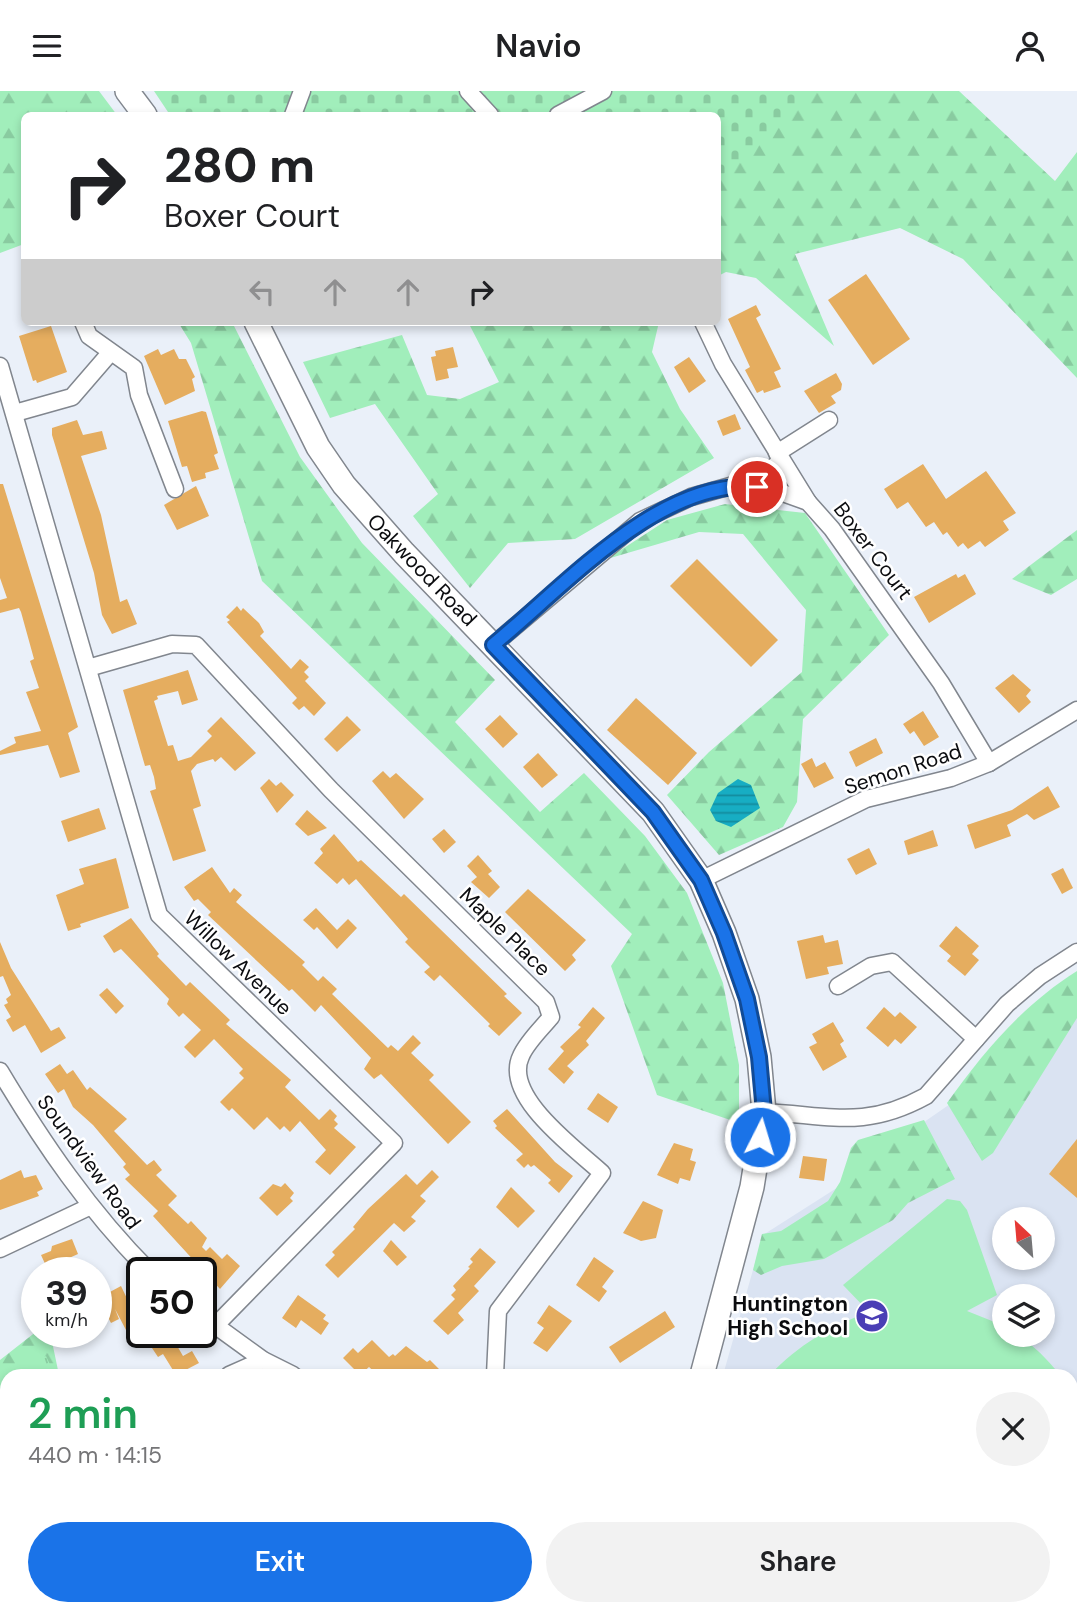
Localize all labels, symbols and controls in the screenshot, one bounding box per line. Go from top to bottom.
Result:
text: Navio [495,25,582,67]
icon: menu [28,27,66,65]
icon: person [1011,27,1049,65]
text: 280 m [164,133,315,197]
icon: right [49,140,140,231]
text: Boxer Court [164,195,340,237]
icon: left [243,273,281,311]
icon: ahead [316,273,354,311]
icon: ahead [389,273,427,311]
icon: right [462,273,500,311]
pin [727,457,787,517]
icon: arrive [738,468,776,506]
street label: Boxer Court [827,496,919,606]
street label: Oakwood Road [361,508,483,632]
street label: Semon Road [841,737,965,801]
street label: Maple Place [453,881,557,983]
street label: Willow Avenue [178,904,298,1022]
street label: Soundview Road [31,1089,147,1235]
position arrow [723,1100,797,1174]
north arrow [992,1207,1055,1271]
map controls [992,1207,1055,1347]
speed limit sign: 50 [126,1257,217,1348]
text: 39 [45,1270,88,1316]
button: layers [992,1284,1055,1347]
place label: Huntington High School [727,1290,848,1342]
school or university icon: Huntington High School [853,1297,891,1335]
text: km/h [45,1308,88,1332]
text: 2 min [28,1386,138,1441]
button: close [976,1392,1050,1466]
text: 440 m · 14:15 [28,1440,162,1470]
button: Exit [28,1522,532,1602]
button: Share [546,1522,1050,1602]

